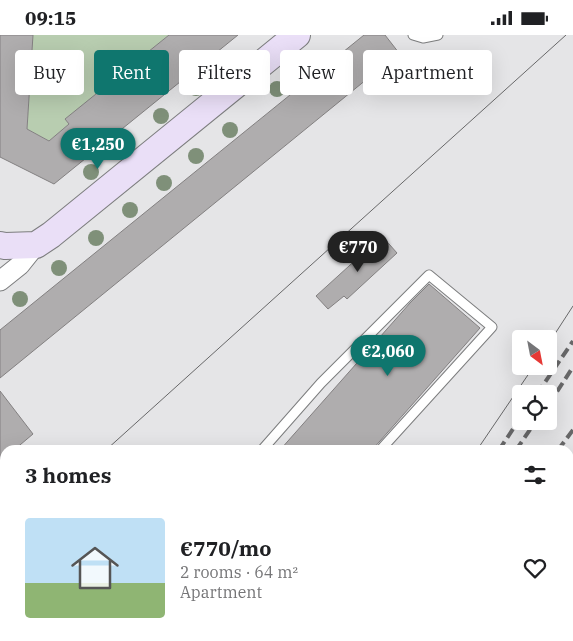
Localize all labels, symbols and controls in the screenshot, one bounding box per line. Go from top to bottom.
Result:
text: 09:15 [25,6,76,30]
chip: Buy [15,50,84,95]
chip: Rent [94,50,169,95]
chip: Filters [179,50,270,95]
chip: New [280,50,353,95]
chip: Apartment [363,50,492,95]
pin: €1,250 [57,127,139,170]
text: €1,250 [72,134,124,154]
pin: €770 [328,231,388,273]
text: €770 [339,237,377,257]
north arrow [512,330,558,375]
map controls [512,330,557,430]
pin: €2,060 [347,335,429,377]
text: €2,060 [362,341,414,361]
button: locate [512,385,557,430]
text: 3 homes [25,461,111,489]
icon: filters [521,461,549,489]
text: €770/mo [180,534,271,562]
icon: home [65,538,125,598]
icon: heart [521,554,549,582]
text: 2 rooms · 64 m² [180,562,298,582]
text: Apartment [180,582,262,602]

